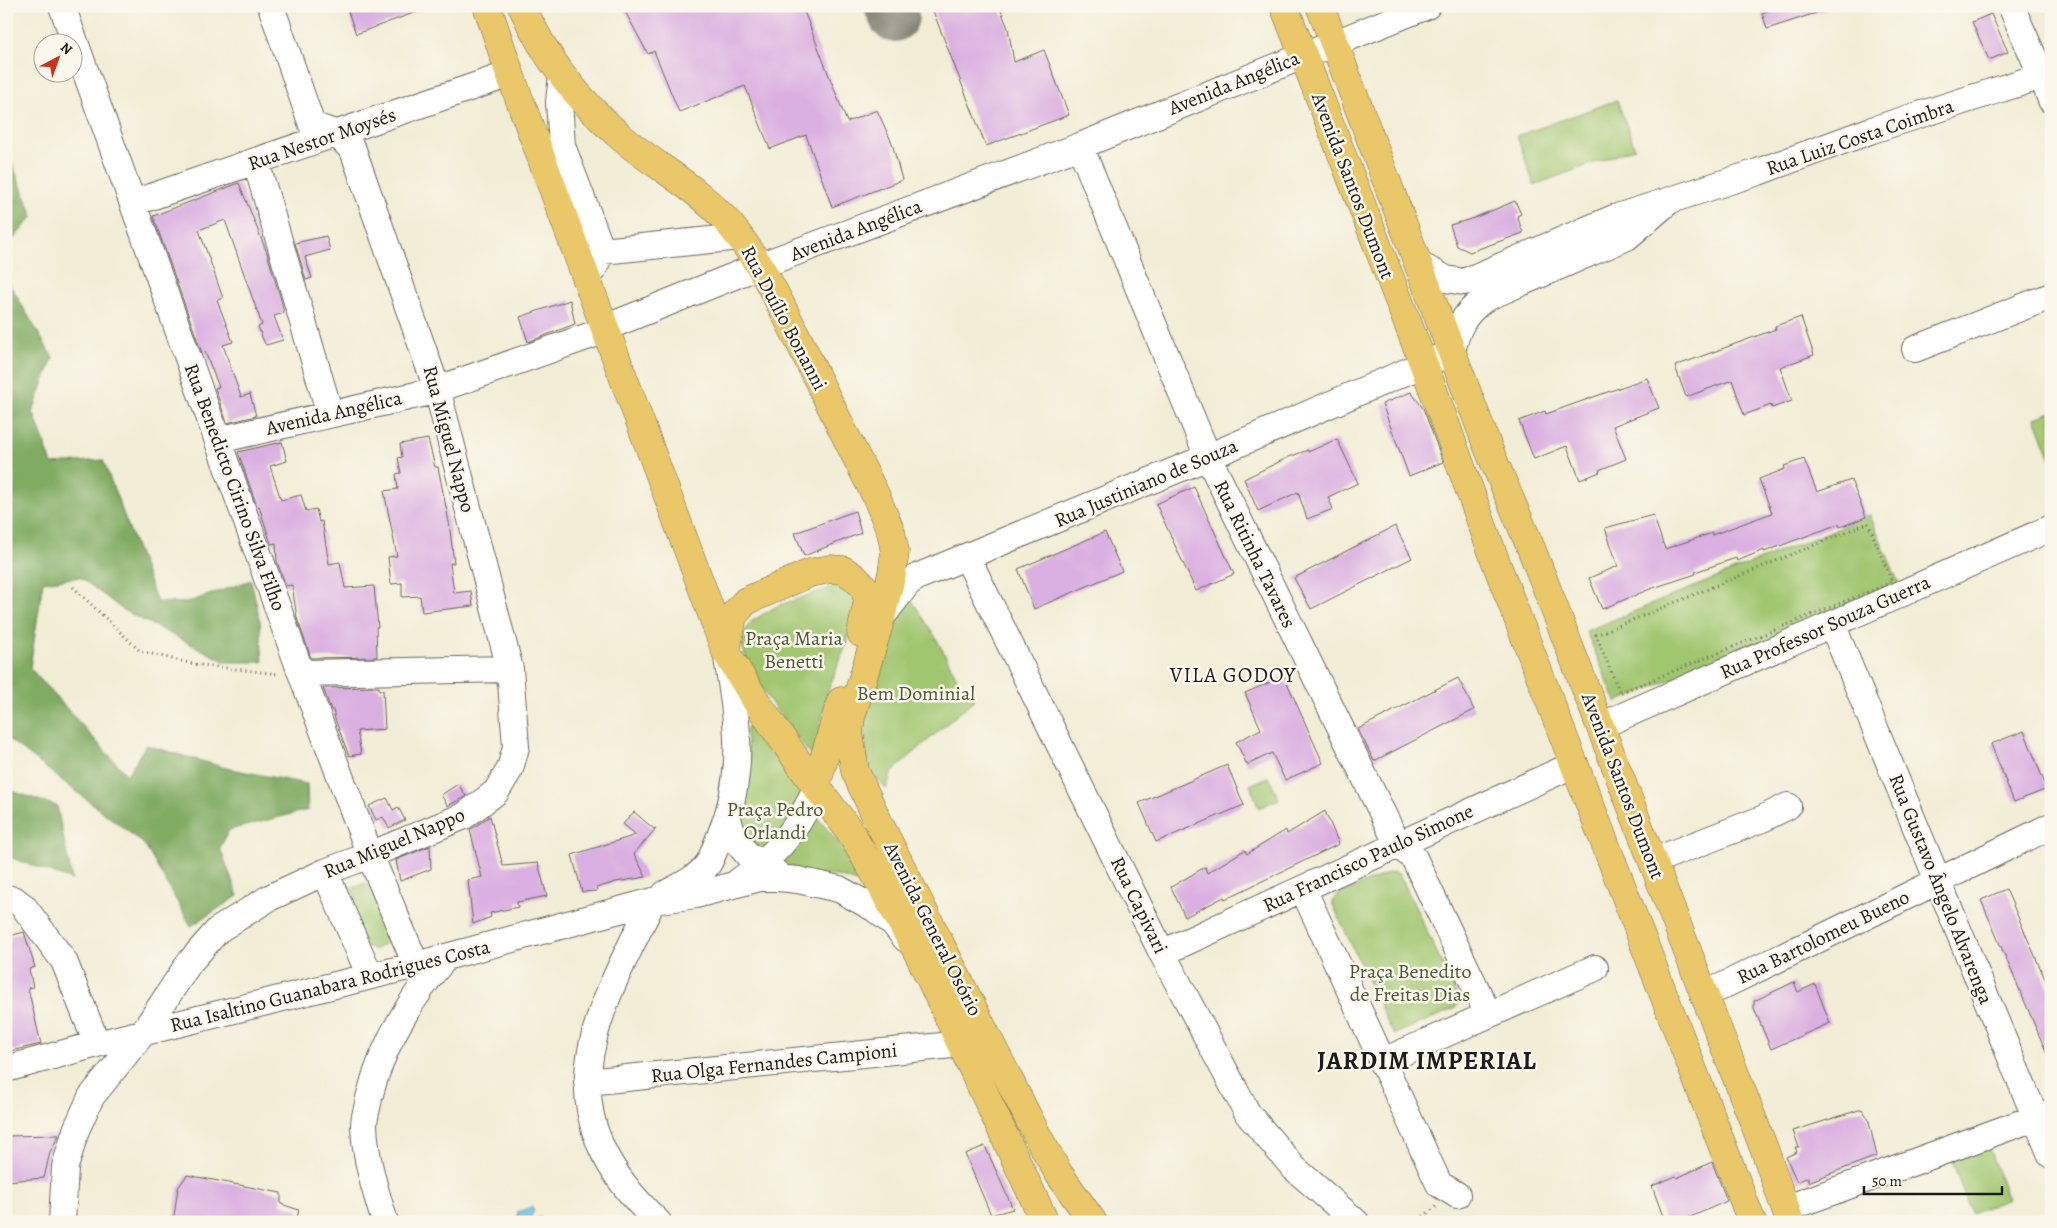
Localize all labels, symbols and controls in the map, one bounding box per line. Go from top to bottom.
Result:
north arrow [32,32,82,82]
text: N [56,38,76,59]
street label: Avenida Angélica [1164,44,1304,122]
street label: Avenida Santos Dumont [1305,88,1401,283]
street label: Rua Luiz Costa Coimbra [1763,92,1958,182]
street label: Rua Nestor Moysés [244,101,400,177]
street label: Avenida Angélica [785,192,926,268]
street label: Rua Duílio Bonanni [734,241,834,395]
street label: Rua Benedicto Cirino Silva Filho [178,360,292,614]
street label: Rua Miguel Nappo [416,363,482,516]
street label: Avenida Angélica [262,384,405,442]
street label: Rua Justiniano de Souza [1050,432,1242,534]
street label: Rua Ritinha Tavares [1207,475,1303,633]
street label: Rua Professor Souza Guerra [1716,568,1935,686]
park label: Praça Maria Benetti [745,625,844,675]
district label: VILA GODOY [1169,661,1296,689]
park label: Bem Dominial [857,680,975,707]
street label: Avenida Santos Dumont [1575,688,1671,883]
street label: Rua Gustavo Ângelo Alvarenga [1882,770,2000,1009]
park label: Praça Pedro Orlandi [727,796,823,846]
street label: Rua Francisco Paulo Simone [1258,797,1478,919]
street label: Rua Miguel Nappo [319,801,469,885]
street label: Avenida General Osório [877,836,989,1021]
street label: Rua Capivari [1104,852,1174,958]
street label: Rua Bartolomeu Bueno [1732,883,1914,991]
street label: Rua Isaltino Guanabara Rodrigues Costa [167,933,494,1039]
park label: Praça Benedito de Freitas Dias [1349,958,1471,1008]
street label: Rua Olga Fernandes Campioni [649,1037,899,1089]
district label: JARDIM IMPERIAL [1317,1044,1537,1078]
scale bar [1864,1163,2002,1195]
text: 50 m [1872,1171,1902,1191]

